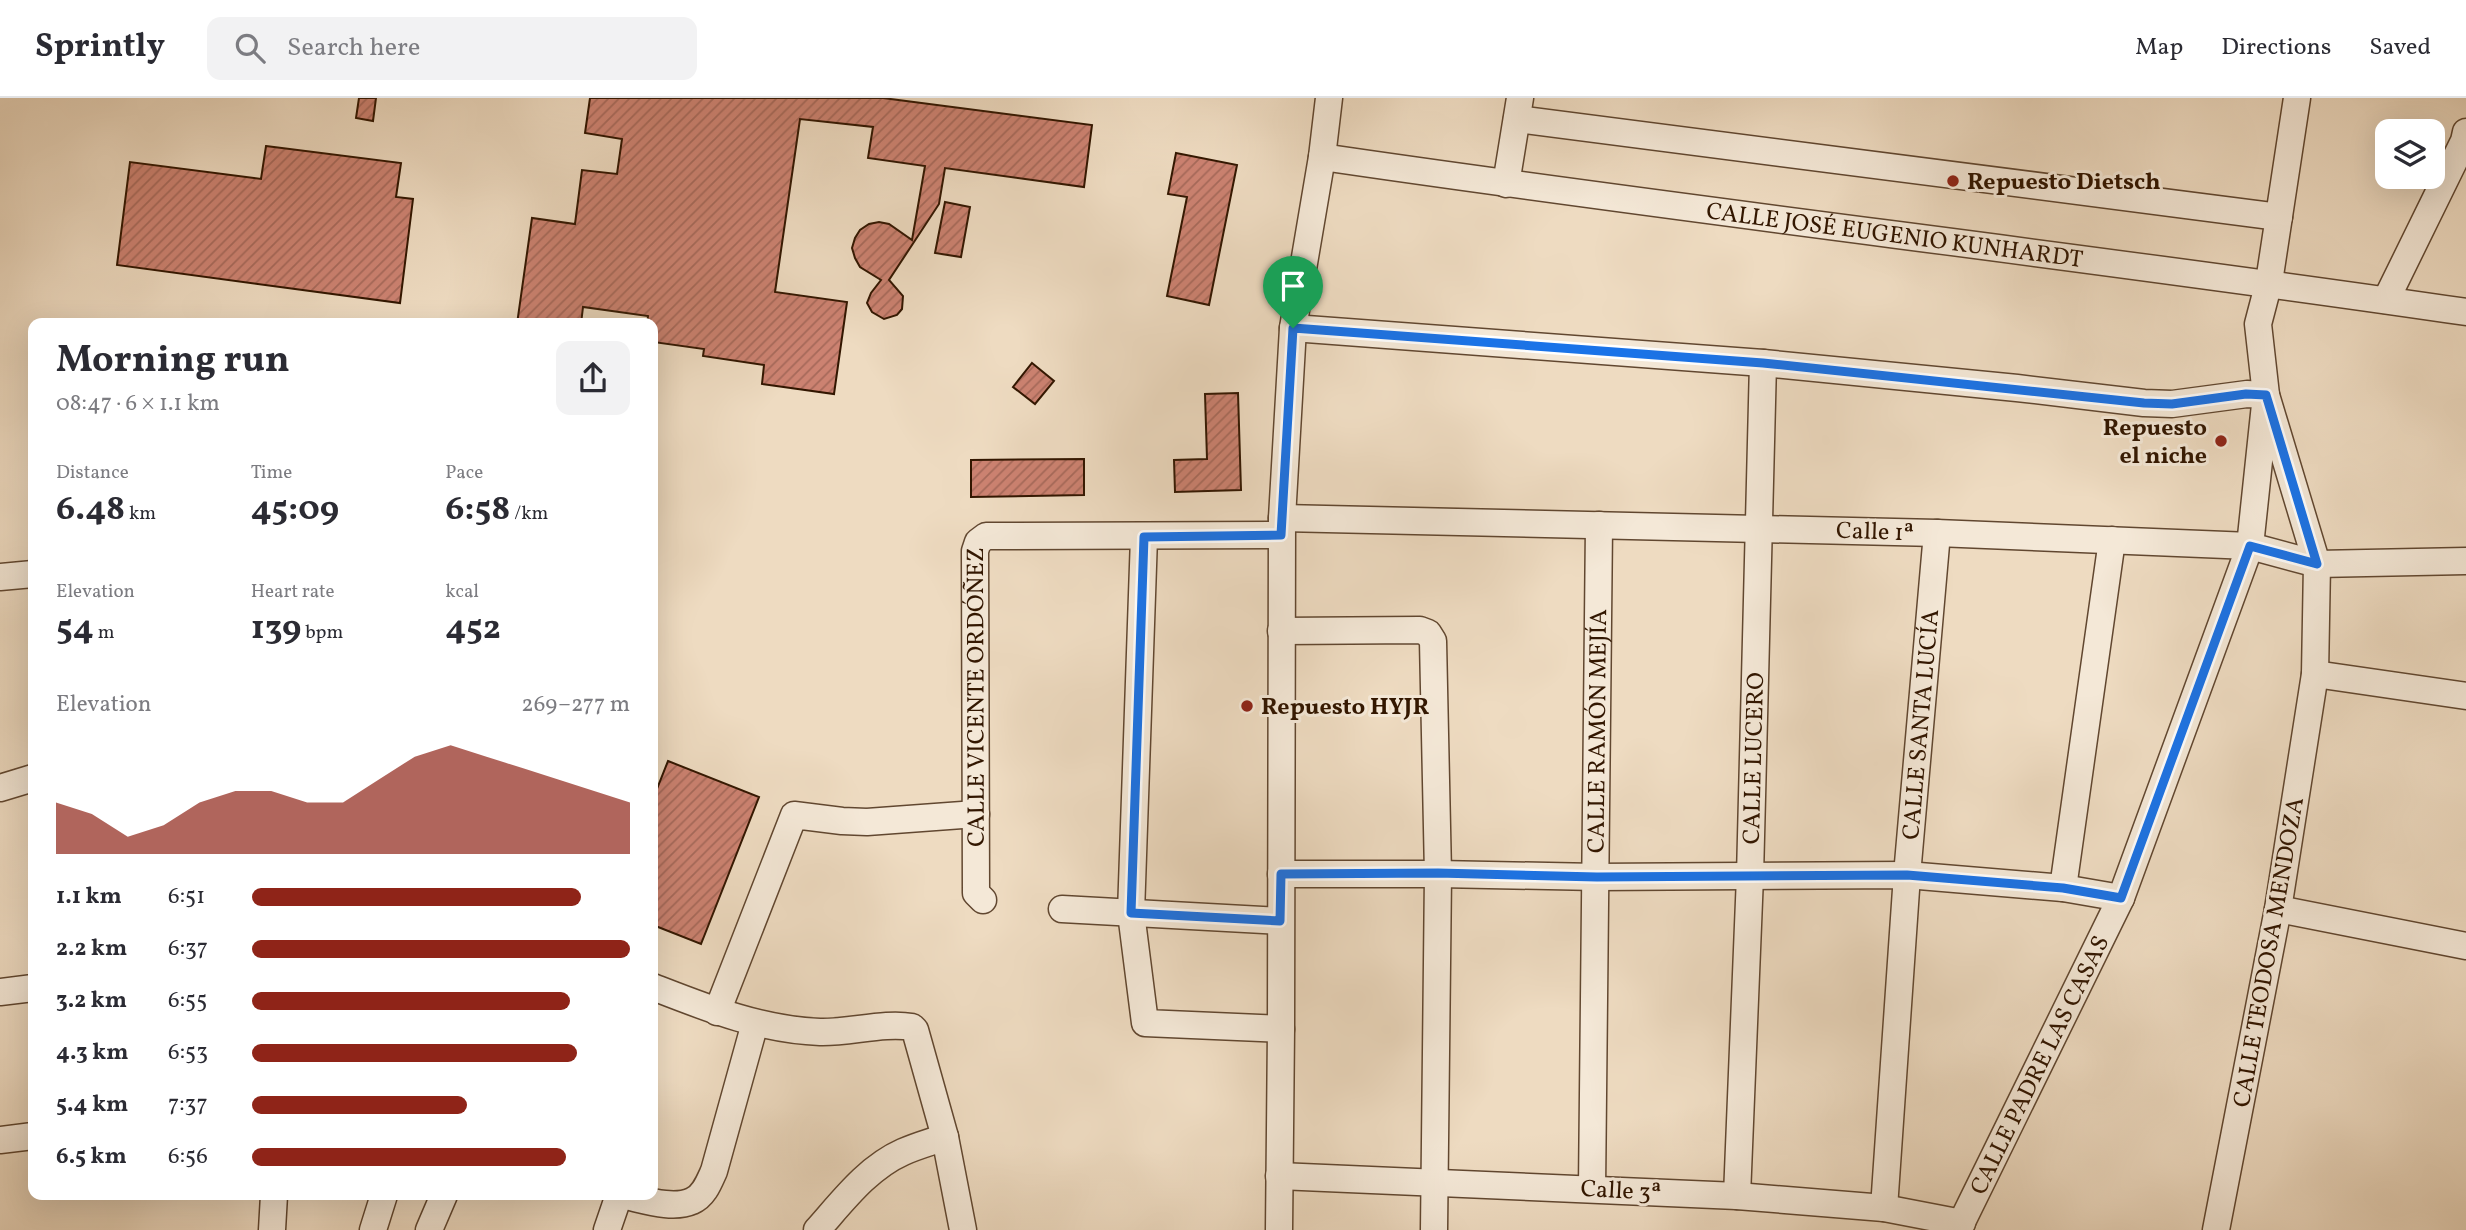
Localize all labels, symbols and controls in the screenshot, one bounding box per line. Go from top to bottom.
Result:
search box [207,17,697,80]
text: Sprintly [35,25,165,71]
icon: search [231,29,269,67]
text: Search here [287,30,420,66]
text: Map [2135,31,2183,65]
text: Directions [2221,31,2331,65]
text: Saved [2369,31,2431,65]
map controls [2375,119,2445,189]
button: layers [2375,119,2445,189]
place label: Repuesto Dietsch [1967,166,2161,200]
marker: Repuesto Dietsch [1945,173,1961,189]
street label: CALLE JOSÉ EUGENIO KUNHARDT [1704,195,2085,278]
pin [1263,256,1323,328]
icon: arrive [1274,267,1312,305]
text: Morning run [56,335,290,388]
button: share [556,341,630,415]
text: 08:47 · 6 × 1.1 km [56,388,220,420]
place label: Repuesto el niche [2103,412,2207,474]
marker: Repuesto el niche [2213,433,2229,449]
text: Distance [56,460,129,486]
text: Time [251,460,292,486]
text: Pace [445,460,483,486]
text: 6.48 [56,486,125,534]
text: 45:09 [251,486,339,534]
text: 6:58 [445,486,510,534]
text: km [125,501,156,527]
text: /km [510,501,548,527]
street label: Calle 1ª [1835,515,1914,551]
street label: CALLE VICENTE ORDÓÑEZ [960,547,995,847]
text: Elevation [56,579,135,605]
text: Heart rate [251,579,335,605]
text: kcal [445,579,479,605]
text: 54 [56,605,94,653]
text: 139 [251,605,301,653]
text: 452 [445,605,501,653]
street label: CALLE SANTA LUCÍA [1895,608,1949,841]
street label: CALLE RAMÓN MEJÍA [1581,609,1617,853]
text: m [94,620,115,646]
text: bpm [301,620,343,646]
street label: CALLE LUCERO [1736,672,1774,845]
text: Elevation [56,689,152,721]
text: 269–277 m [521,689,630,721]
place label: Repuesto HYJR [1261,691,1430,725]
marker: Repuesto HYJR [1239,698,1255,714]
street label: CALLE TEODOSA MENDOZA [2226,794,2314,1110]
text: 1.1 km [56,881,122,913]
text: 6:51 [168,881,205,913]
street label: CALLE PADRE LAS CASAS [1963,930,2119,1201]
text: 2.2 km [56,933,127,965]
text: 6:37 [168,933,208,965]
text: 3.2 km [56,985,127,1017]
text: 6:55 [168,985,207,1017]
text: 4.3 km [56,1037,129,1069]
text: 6:53 [168,1037,208,1069]
text: 5.4 km [56,1089,128,1121]
text: 7:37 [168,1089,208,1121]
text: 6.5 km [56,1141,127,1173]
text: 6:56 [168,1141,208,1173]
street label: Calle 3ª [1580,1173,1662,1211]

